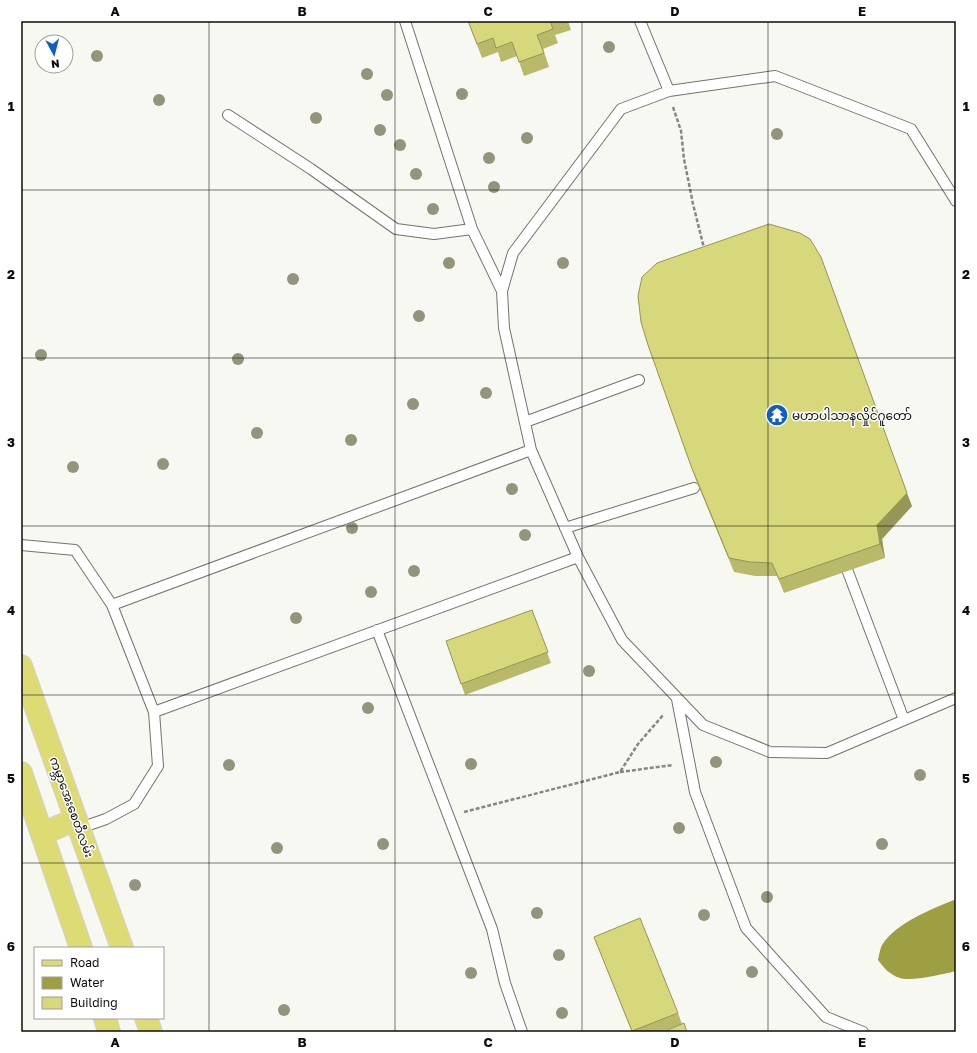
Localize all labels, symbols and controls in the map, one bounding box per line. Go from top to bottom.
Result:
text: A [110,3,120,19]
text: B [297,3,307,19]
text: C [483,3,493,19]
text: D [670,3,680,19]
text: E [858,3,866,19]
north arrow [34,34,74,74]
text: N [50,57,60,71]
text: 1 [8,98,15,114]
text: 1 [963,98,970,114]
text: 2 [7,266,15,282]
text: 2 [962,266,970,282]
temple icon: မဟာပါသာနလှိုင်ဂူတော် [764,402,790,428]
place label: မဟာပါသာနလှိုင်ဂူတော် [792,407,912,426]
text: 3 [7,434,15,450]
text: 3 [962,434,970,450]
text: 4 [7,602,15,618]
text: 4 [962,602,970,618]
street label: ကမ္ဘာအေးစေတီလမ်း [44,754,98,860]
text: 5 [7,770,15,786]
text: 5 [962,770,970,786]
text: 6 [7,938,15,954]
text: 6 [962,938,970,954]
legend [34,947,164,1019]
text: Road [70,955,99,970]
text: Water [70,975,104,990]
text: Building [70,995,118,1010]
text: A [110,1034,120,1050]
text: B [297,1034,307,1050]
text: C [483,1034,493,1050]
text: D [670,1034,680,1050]
text: E [858,1034,866,1050]

